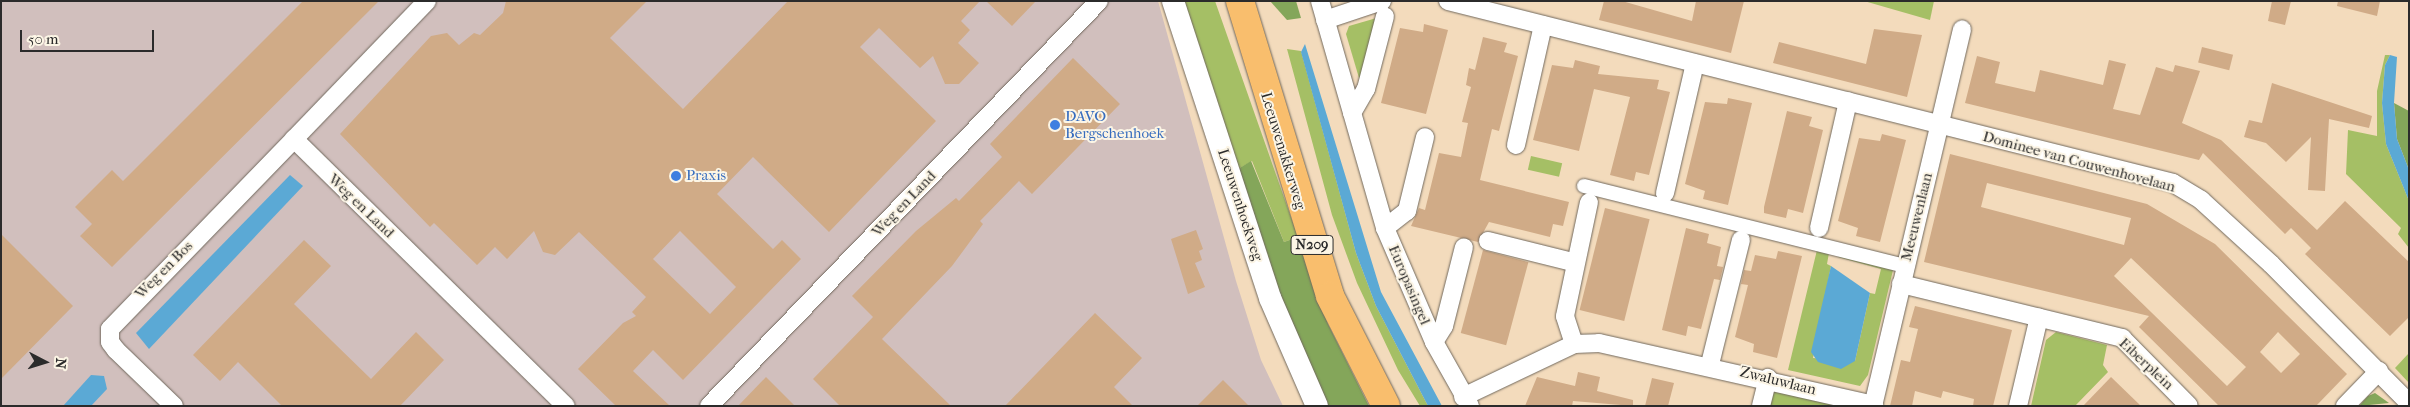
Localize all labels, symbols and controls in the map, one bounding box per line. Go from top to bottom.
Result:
scale bar [22,20,156,52]
text: 50 m [28,30,58,48]
street label: Leeuwenakkerweg [1257,90,1309,212]
place label: DAVO Bergschenhoek [1065,107,1164,142]
marker: DAVO Bergschenhoek [1049,119,1061,131]
street label: Dominee van Couwenhovelaan [1981,128,2177,196]
street label: Leeuwenhoekweg [1213,147,1267,263]
place label: Praxis [686,167,726,185]
street label: Weg en Land [868,167,940,241]
street label: Weg en Land [324,170,398,242]
marker: Praxis [670,170,682,182]
street label: Meeuwenlaan [1897,171,1937,263]
road number: N209 [1290,234,1334,256]
street label: Weg en Bos [131,237,197,303]
street label: Europasingel [1384,242,1434,328]
street label: Eiberplein [2115,334,2177,394]
north arrow [20,337,70,387]
text: N [52,357,69,369]
street label: Zwaluwlaan [1738,363,1818,399]

